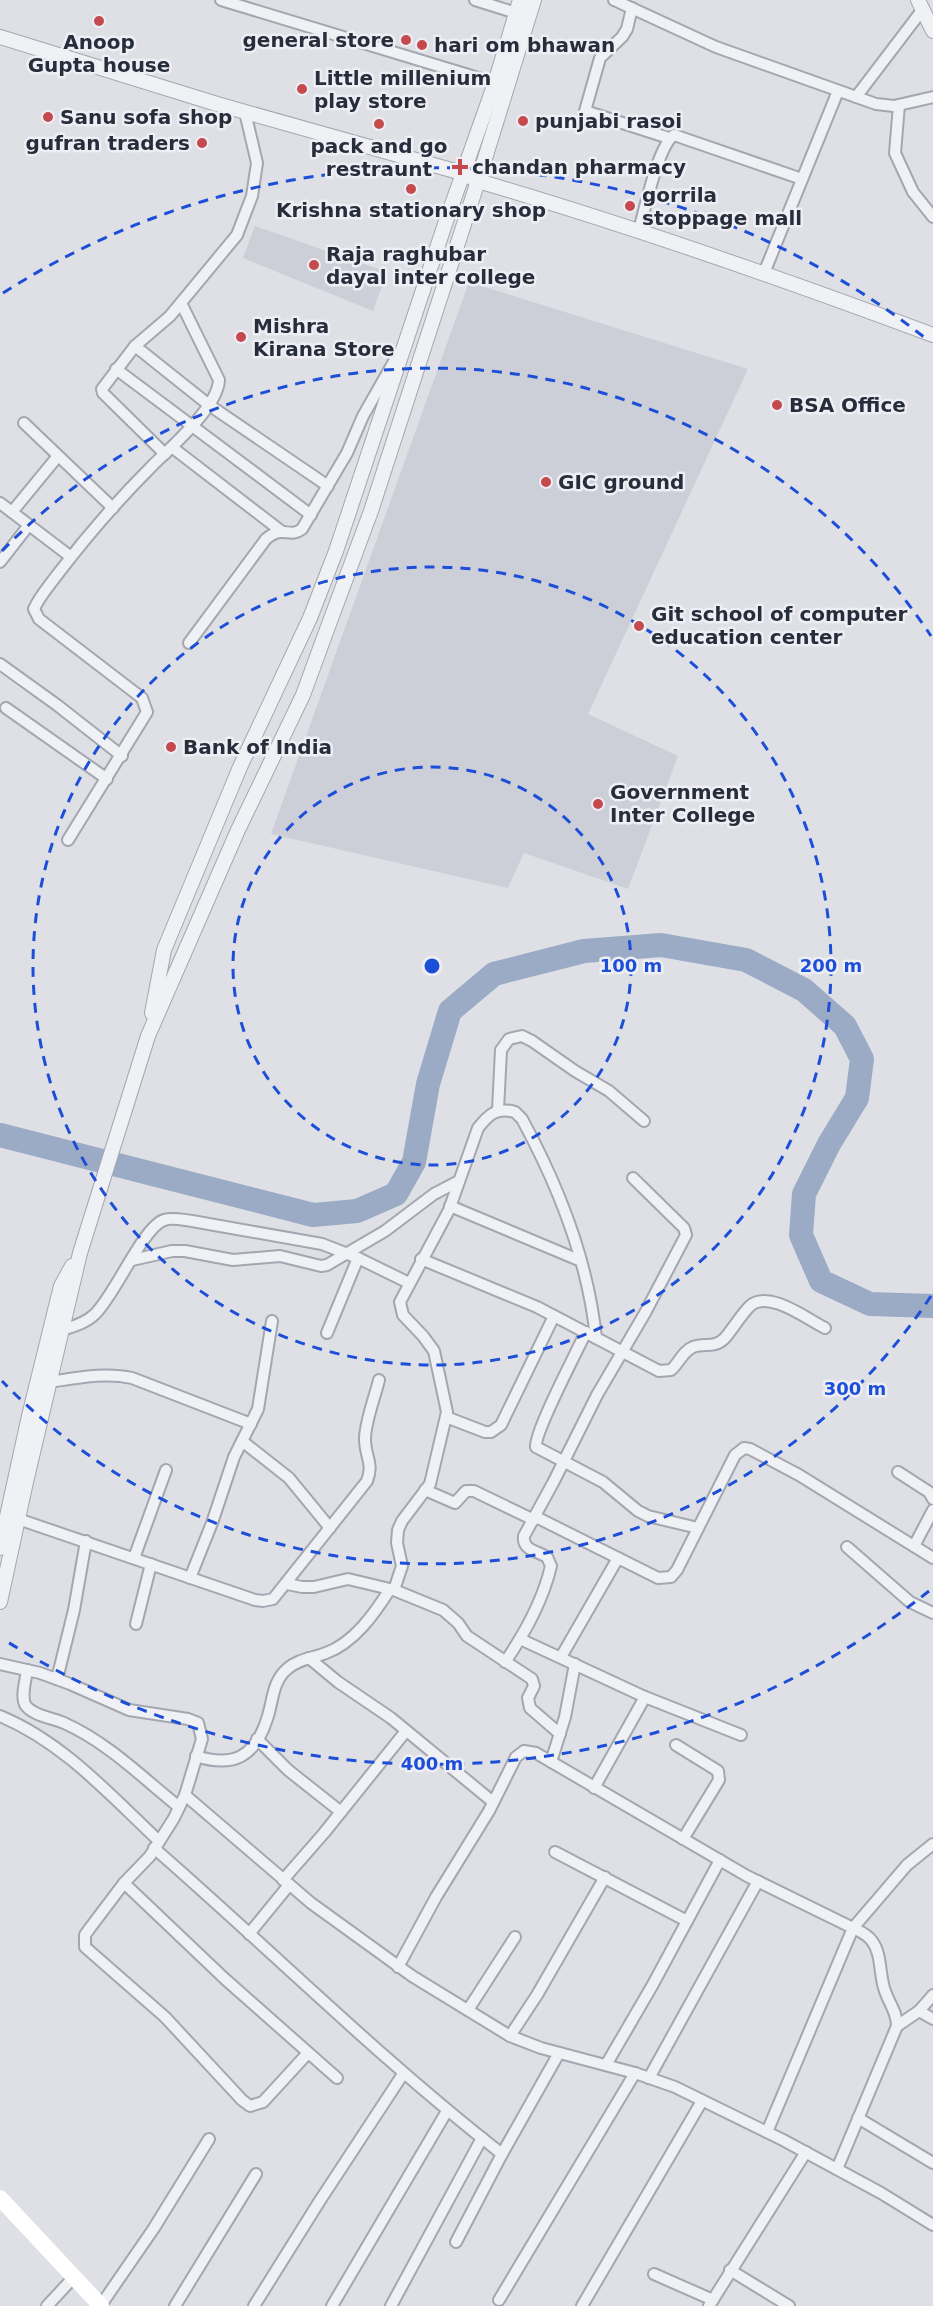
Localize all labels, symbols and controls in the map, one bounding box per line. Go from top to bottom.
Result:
marker: Anoop Gupta house [92,14,106,28]
place label: general store [243,28,394,52]
place label: Anoop Gupta house [28,30,170,77]
marker: general store [399,33,413,47]
place label: hari om bhawan [434,33,615,57]
marker: hari om bhawan [415,38,429,52]
place label: Little millenium play store [314,66,491,113]
marker: Little millenium play store [295,82,309,96]
place label: Sanu sofa shop [60,105,232,129]
place label: punjabi rasoi [535,109,682,133]
marker: Sanu sofa shop [41,110,55,124]
marker: punjabi rasoi [516,114,530,128]
marker: pack and go restraunt [372,117,386,131]
place label: gufran traders [26,131,190,155]
place label: pack and go restraunt [310,134,448,181]
marker: gufran traders [195,136,209,150]
place label: chandan pharmacy [472,155,686,179]
marker: chandan pharmacy [453,160,467,174]
marker: Krishna stationary shop [404,182,418,196]
place label: gorrila stoppage mall [642,183,802,230]
place label: Krishna stationary shop [276,198,546,222]
marker: gorrila stoppage mall [623,199,637,213]
place label: Raja raghubar dayal inter college [326,242,535,289]
marker: Raja raghubar dayal inter college [307,258,321,272]
place label: Mishra Kirana Store [253,314,395,361]
marker: Mishra Kirana Store [234,330,248,344]
place label: BSA Office [789,393,906,417]
marker: BSA Office [770,398,784,412]
place label: GIC ground [558,470,684,494]
marker: GIC ground [539,475,553,489]
place label: Git school of computer education center [651,602,908,649]
marker: Git school of computer education center [632,619,646,633]
place label: Bank of India [183,735,332,759]
marker: Bank of India [164,740,178,754]
place label: Government Inter College [610,780,755,827]
marker: Government Inter College [591,797,605,811]
text: 100 m [600,955,662,976]
text: 200 m [800,955,862,976]
centre of rings [422,956,442,976]
text: 300 m [824,1378,886,1399]
text: 400 m [401,1753,463,1774]

